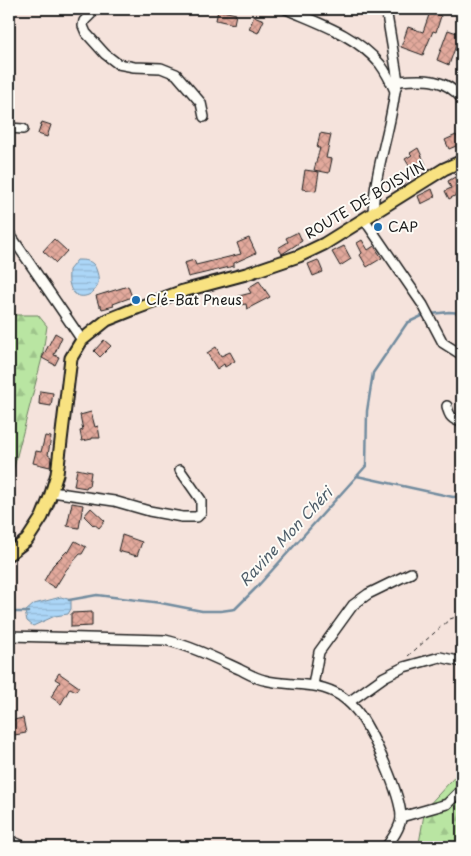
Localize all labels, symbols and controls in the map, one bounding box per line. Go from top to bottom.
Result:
street label: ROUTE DE BOISVIN [301,155,429,244]
place label: CAP [388,216,418,237]
marker: CAP [372,221,384,233]
place label: Clé-Bat Pneus [146,289,242,310]
marker: Clé-Bat Pneus [130,294,142,306]
water label: Ravine Mon Chéri [233,479,339,591]

